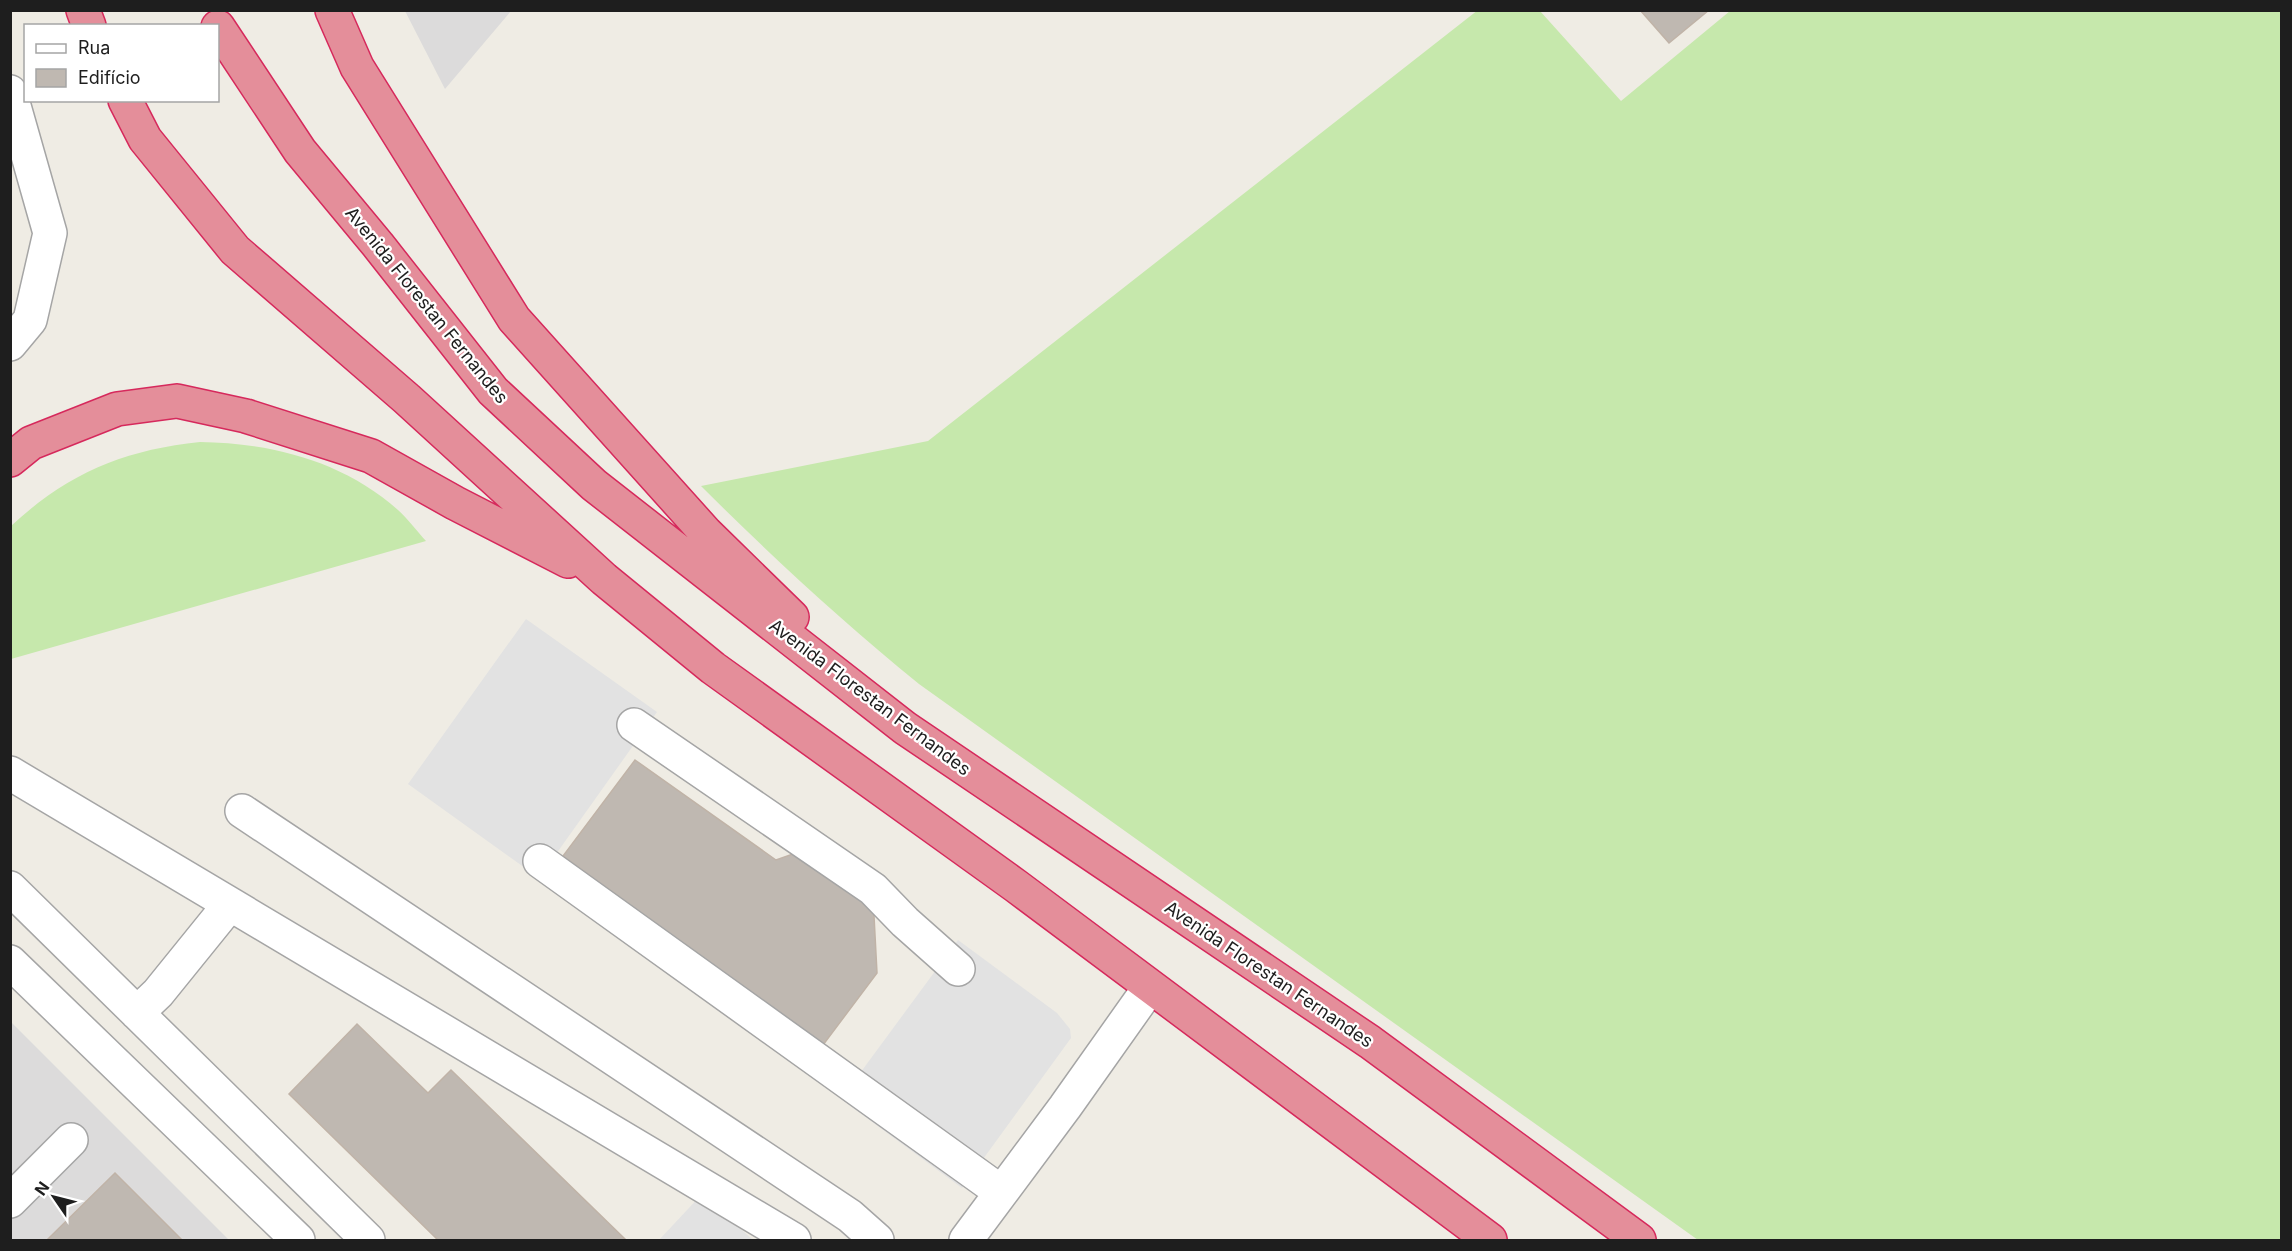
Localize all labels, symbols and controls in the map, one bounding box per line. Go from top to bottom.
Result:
legend [24,24,219,102]
text: Rua [78,37,110,58]
text: Edifício [78,67,141,88]
street label: Avenida Florestan Fernandes [341,203,513,407]
street label: Avenida Florestan Fernandes [765,614,975,780]
street label: Avenida Florestan Fernandes [1161,896,1377,1052]
north arrow [24,1167,84,1227]
text: N [30,1178,53,1199]

